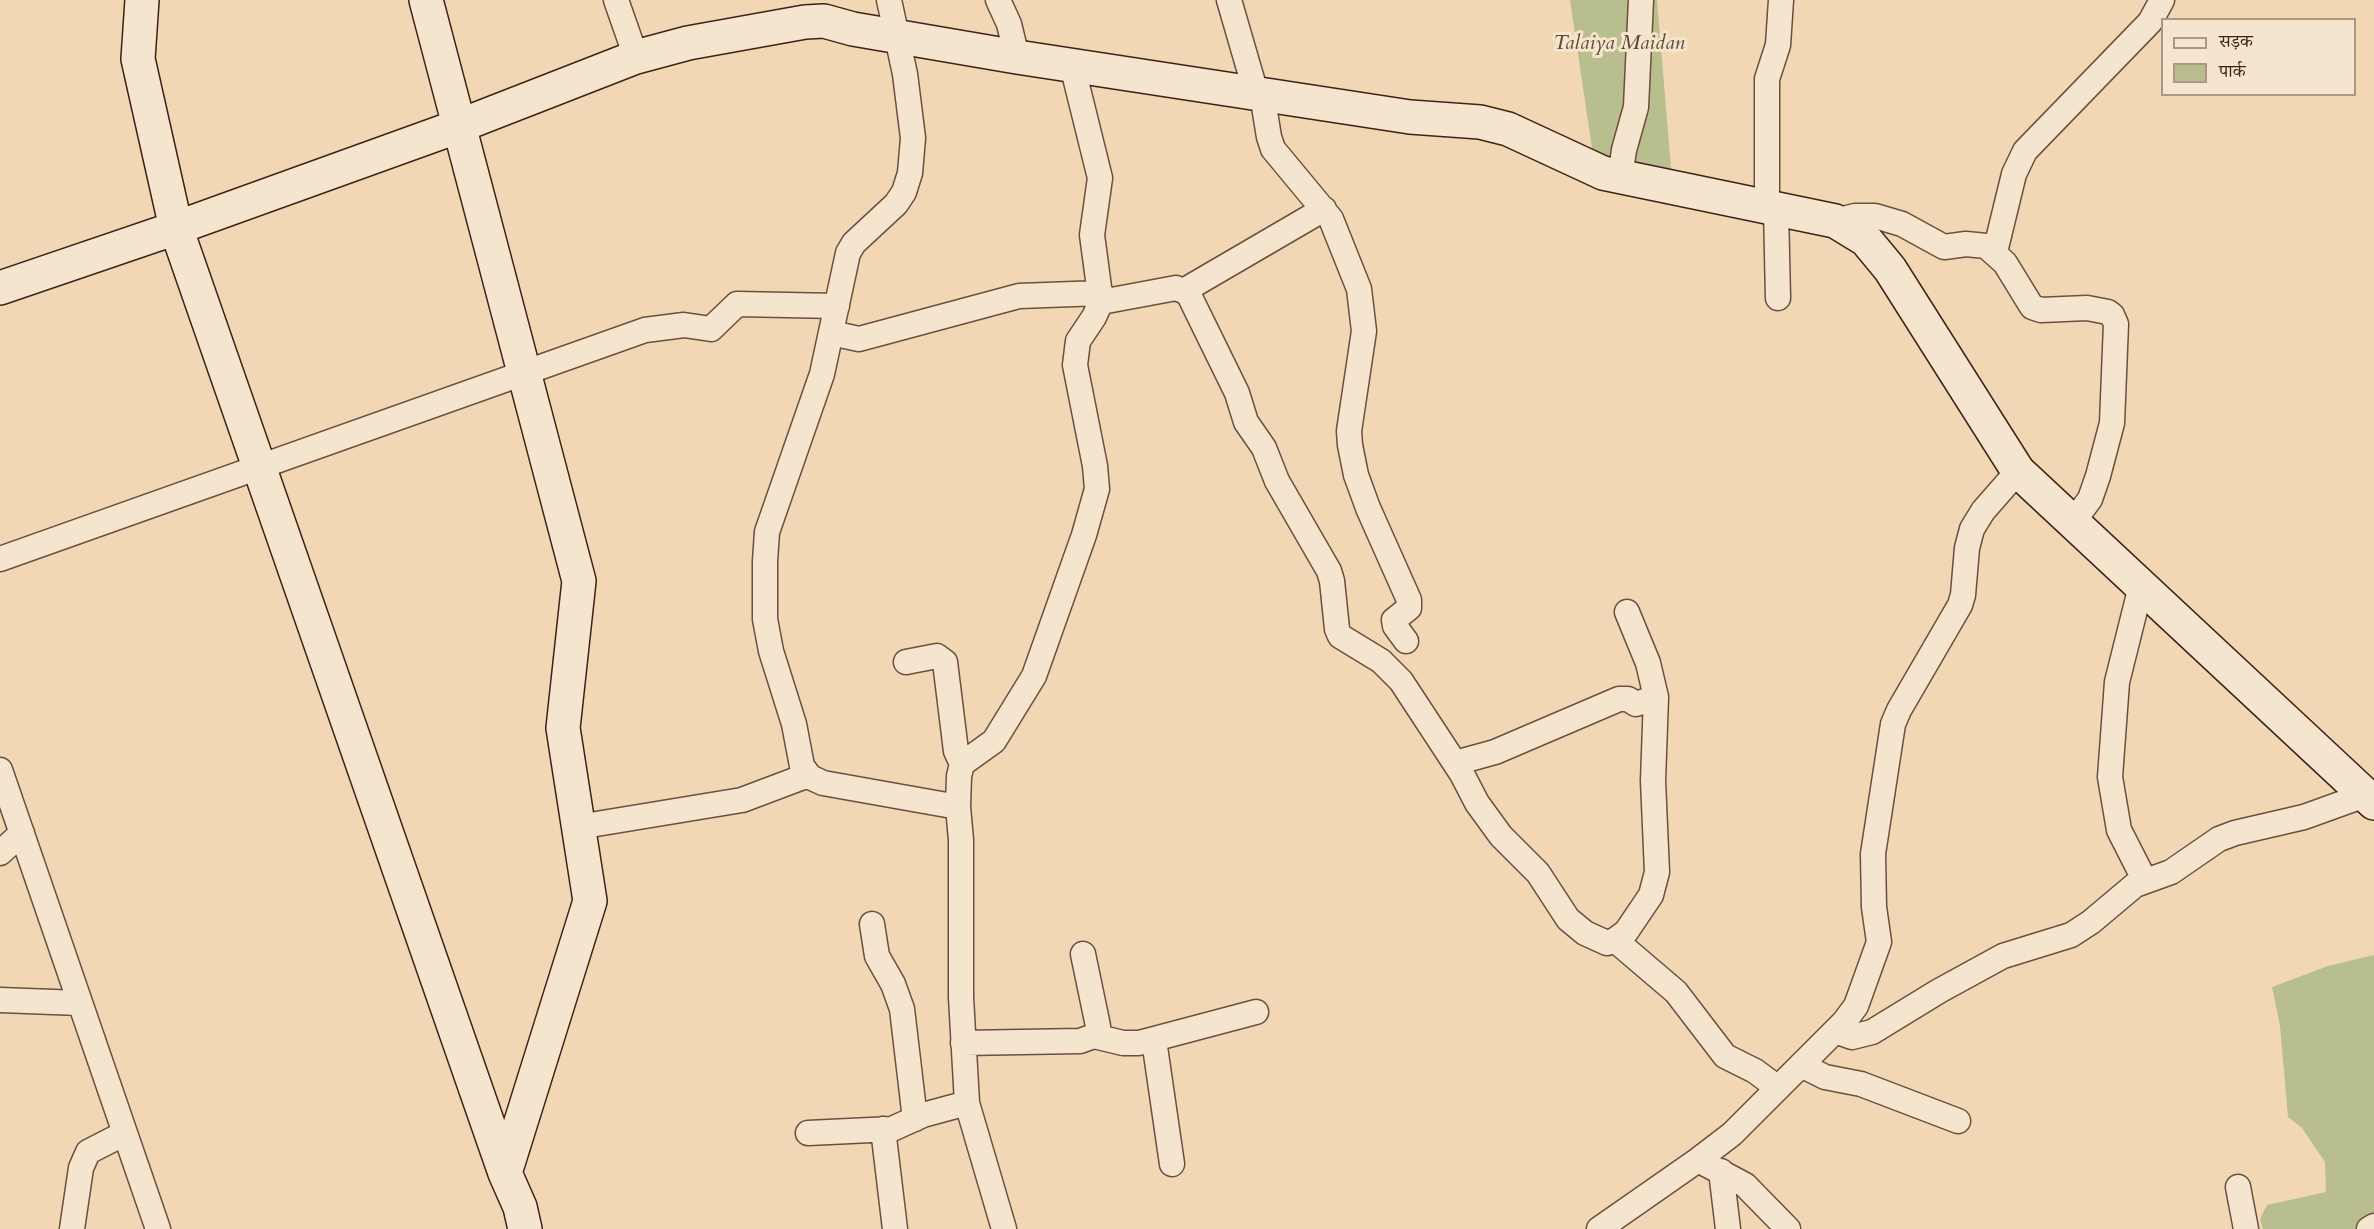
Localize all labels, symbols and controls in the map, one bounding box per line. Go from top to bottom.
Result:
legend [2161,18,2356,96]
text: सड़क [2219,29,2253,54]
park label: Talaiya Maidan [1553,31,1685,57]
text: पार्क [2219,59,2246,84]

